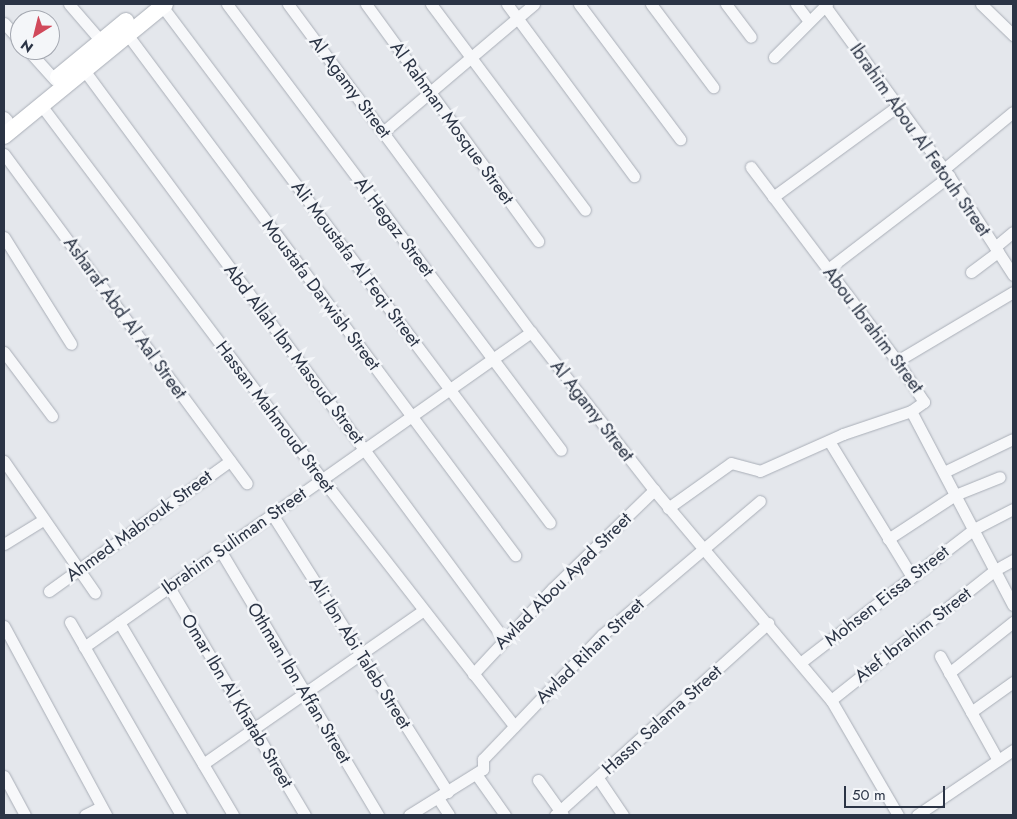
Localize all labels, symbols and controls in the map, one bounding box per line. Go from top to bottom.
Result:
north arrow [10,10,60,60]
street label: Al Agamy Street [305,32,395,142]
text: N [16,35,37,58]
street label: Al Rahman Mosque Street [386,37,518,209]
street label: Ibrahim Abou Al Fetouh Street [845,39,995,241]
street label: Al Hegaz Street [350,173,438,281]
street label: Ali Moustafa Al Feqi Street [287,177,425,351]
street label: Moustafa Darwish Street [257,215,385,375]
street label: Asharaf Abd Al Aal Street [59,233,191,403]
street label: Abd Allah Ibn Masoud Street [219,260,369,448]
street label: Abou Ibrahim Street [818,262,928,398]
street label: Hassan Mahmoud Street [211,337,339,497]
street label: Al Agamy Street [546,356,638,466]
street label: Ahmed Mabrouk Street [62,466,216,586]
street label: Ibrahim Suliman Street [157,483,311,599]
street label: Awlad Abou Ayad Street [490,508,636,654]
street label: Mohsen Eissa Street [821,541,953,651]
street label: Ali Ibn Abi Taleb Street [304,573,416,733]
street label: Atef Ibrahim Street [850,583,976,687]
street label: Awlad Rihan Street [531,594,649,708]
street label: Othman Ibn Affan Street [242,599,356,767]
street label: Omar Ibn Al Khatab Street [176,610,298,792]
street label: Hassn Salama Street [598,661,726,779]
scale bar [847,776,948,808]
text: 50 m [852,784,886,806]

